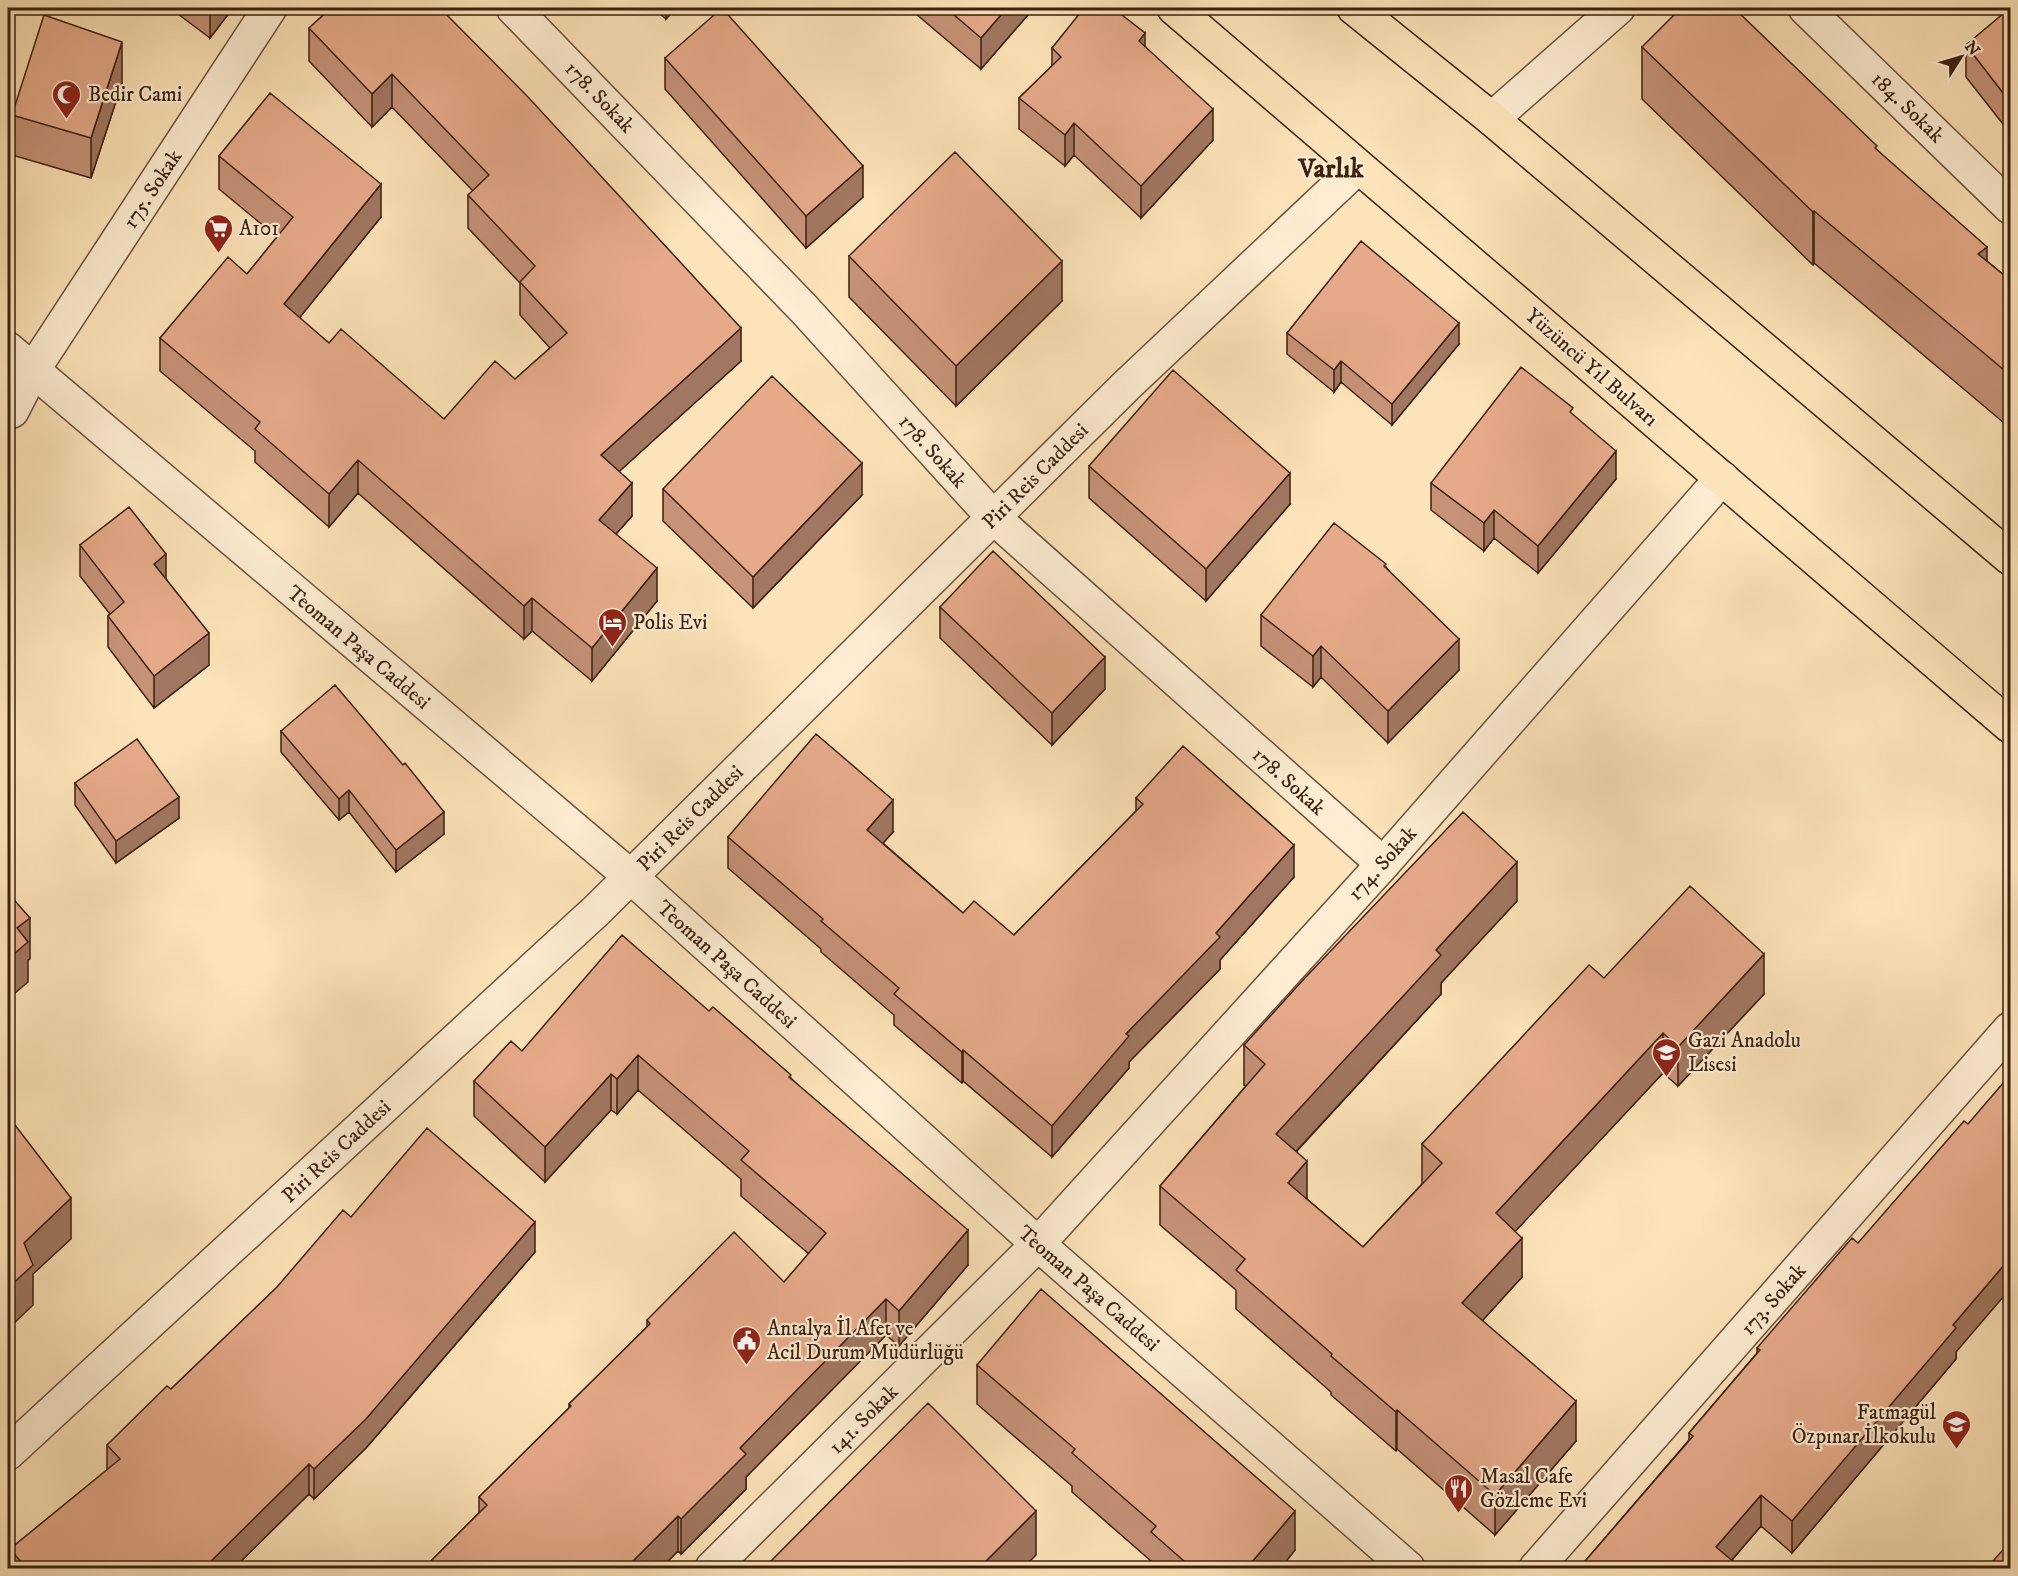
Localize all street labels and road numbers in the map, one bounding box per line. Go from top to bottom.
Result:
street label: 178. Sokak [559,56,640,139]
street label: 184. Sokak [1865,67,1950,149]
street label: 175. Sokak [118,145,188,234]
street label: Yüzüncü Yıl Bulvarı [1520,303,1663,433]
street label: 178. Sokak [893,410,972,494]
street label: Piri Reis Caddesi [977,418,1094,535]
street label: Teoman Paşa Caddesi [281,580,435,715]
street label: 178. Sokak [1246,742,1331,822]
street label: Piri Reis Caddesi [632,760,749,877]
street label: 174. Sokak [1343,821,1423,906]
street label: Teoman Paşa Caddesi [651,895,802,1034]
street label: Piri Reis Caddesi [277,1095,397,1209]
street label: Teoman Paşa Caddesi [1012,1220,1165,1357]
street label: 173. Sokak [1735,1258,1812,1341]
street label: 141. Sokak [823,1379,904,1460]

